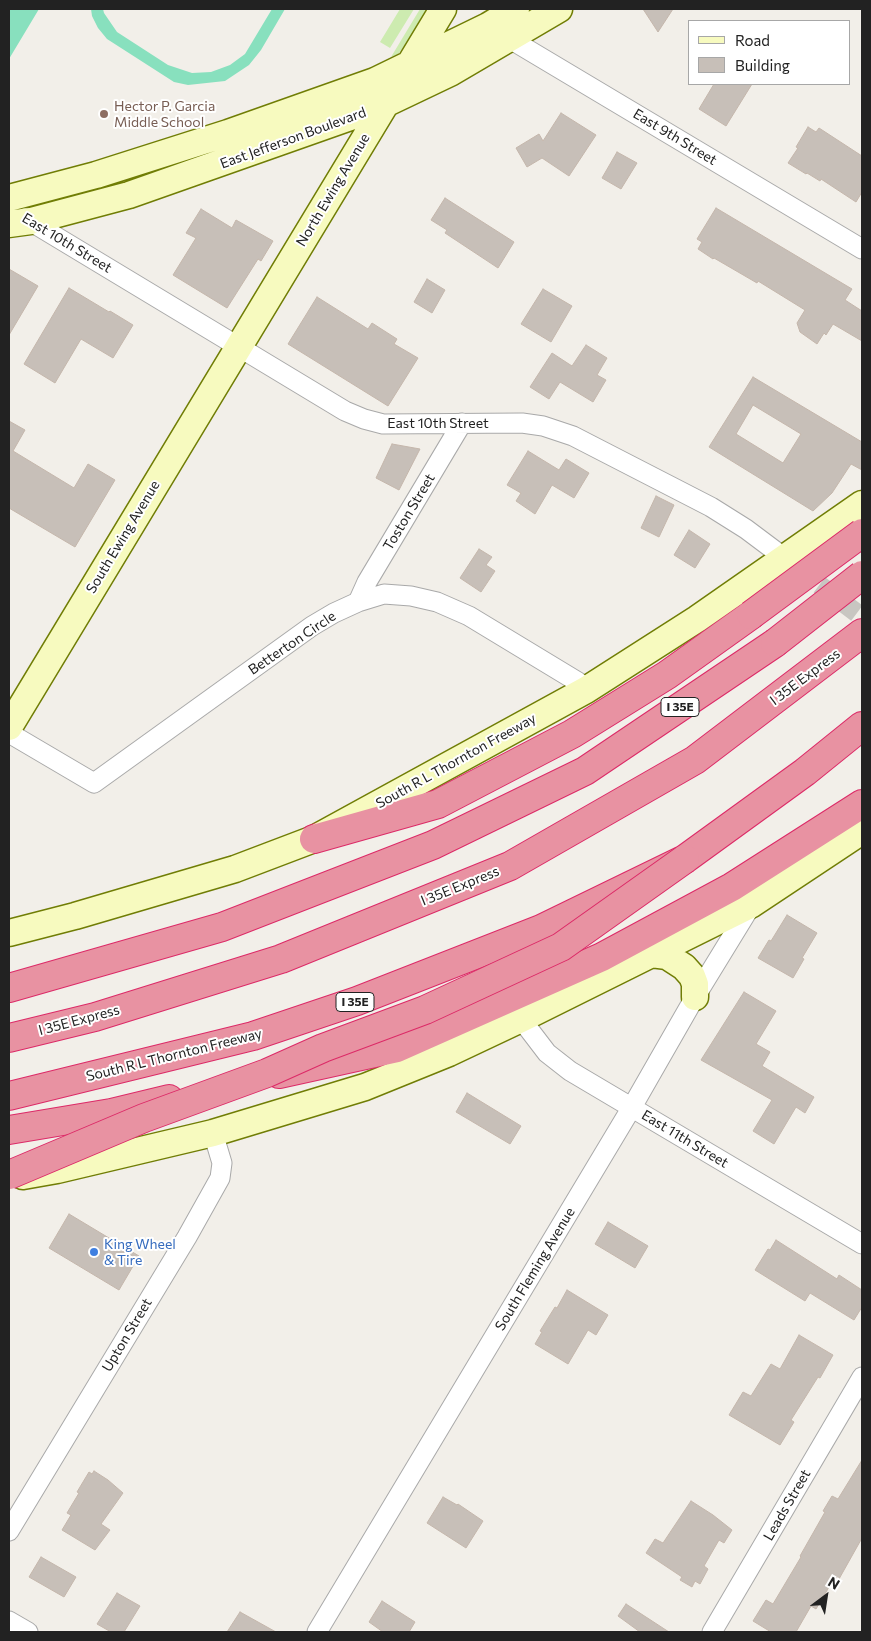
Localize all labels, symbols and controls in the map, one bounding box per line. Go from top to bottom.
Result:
legend [688,20,851,85]
text: Road [735,31,770,49]
text: Building [735,56,790,74]
place label: Hector P. Garcia Middle School [114,98,215,130]
street label: East Jefferson Boulevard [218,104,368,172]
street label: East 9th Street [630,105,720,169]
marker: Hector P. Garcia Middle School [98,108,110,120]
street label: North Ewing Avenue [293,130,373,250]
street label: East 10th Street [19,210,115,276]
street label: East 10th Street [387,415,489,431]
street label: Toston Street [379,471,439,553]
street label: South Ewing Avenue [83,478,163,596]
street label: Betterton Circle [245,608,339,678]
street label: I 35E Express [767,645,843,709]
road number: I 35E [661,698,699,716]
street label: South R L Thornton Freeway [373,710,539,812]
street label: I 35E Express [418,863,502,909]
road number: I 35E [336,992,374,1012]
street label: I 35E Express [37,1001,121,1039]
street label: South R L Thornton Freeway [84,1025,264,1085]
street label: East 11th Street [639,1106,731,1172]
street label: South Fleming Avenue [492,1204,578,1334]
place label: King Wheel & Tire [104,1236,176,1268]
marker: King Wheel & Tire [88,1246,100,1258]
street label: Upton Street [99,1295,155,1375]
street label: Leads Street [760,1466,814,1544]
north arrow [801,1571,851,1621]
text: N [825,1573,843,1593]

